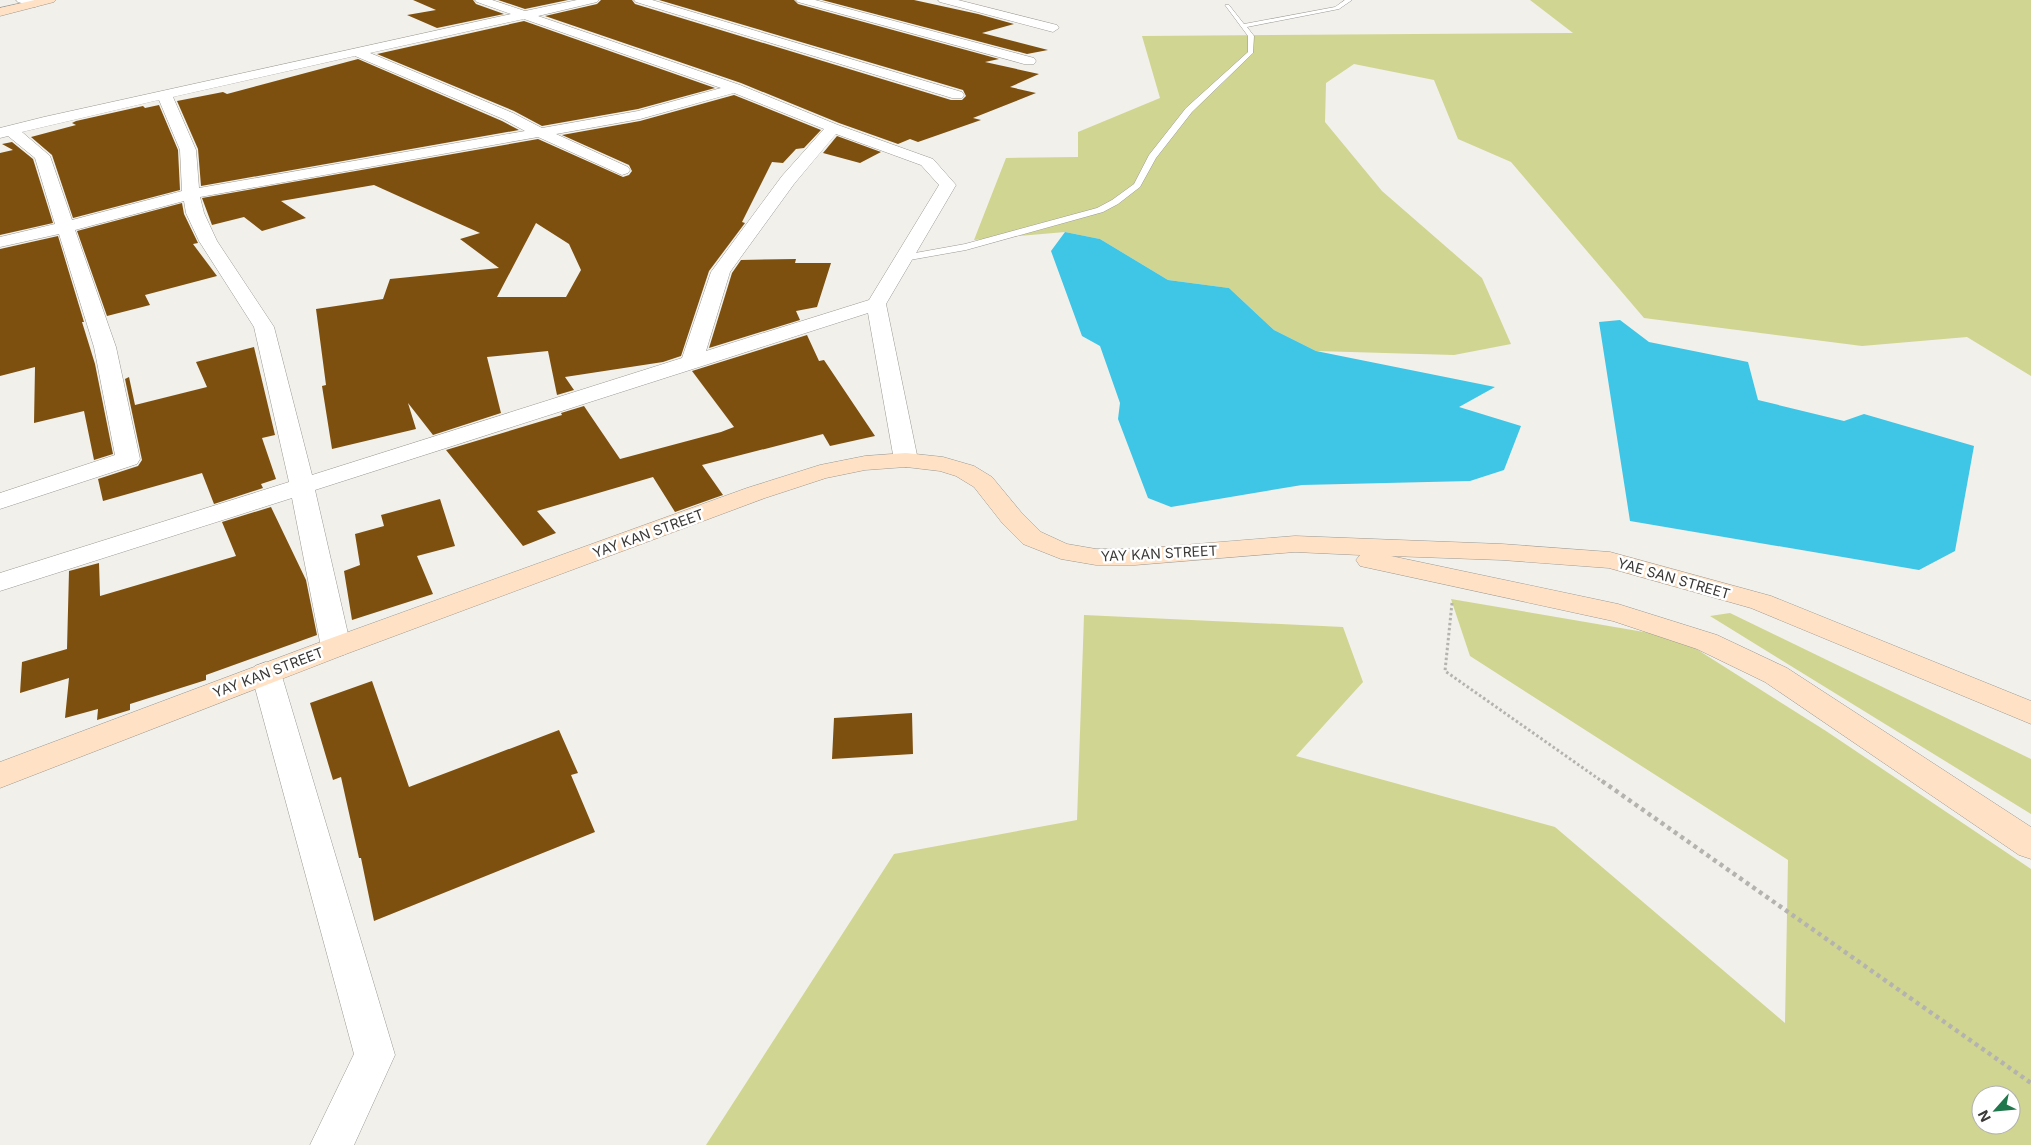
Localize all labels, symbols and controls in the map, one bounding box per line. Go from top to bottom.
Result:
street label: YAY KAN STREET [590,505,706,561]
street label: YAY KAN STREET [1100,541,1218,565]
street label: YAE SAN STREET [1616,554,1732,602]
street label: YAY KAN STREET [210,643,326,701]
north arrow [1971,1085,2021,1135]
text: N [1974,1108,1994,1125]

